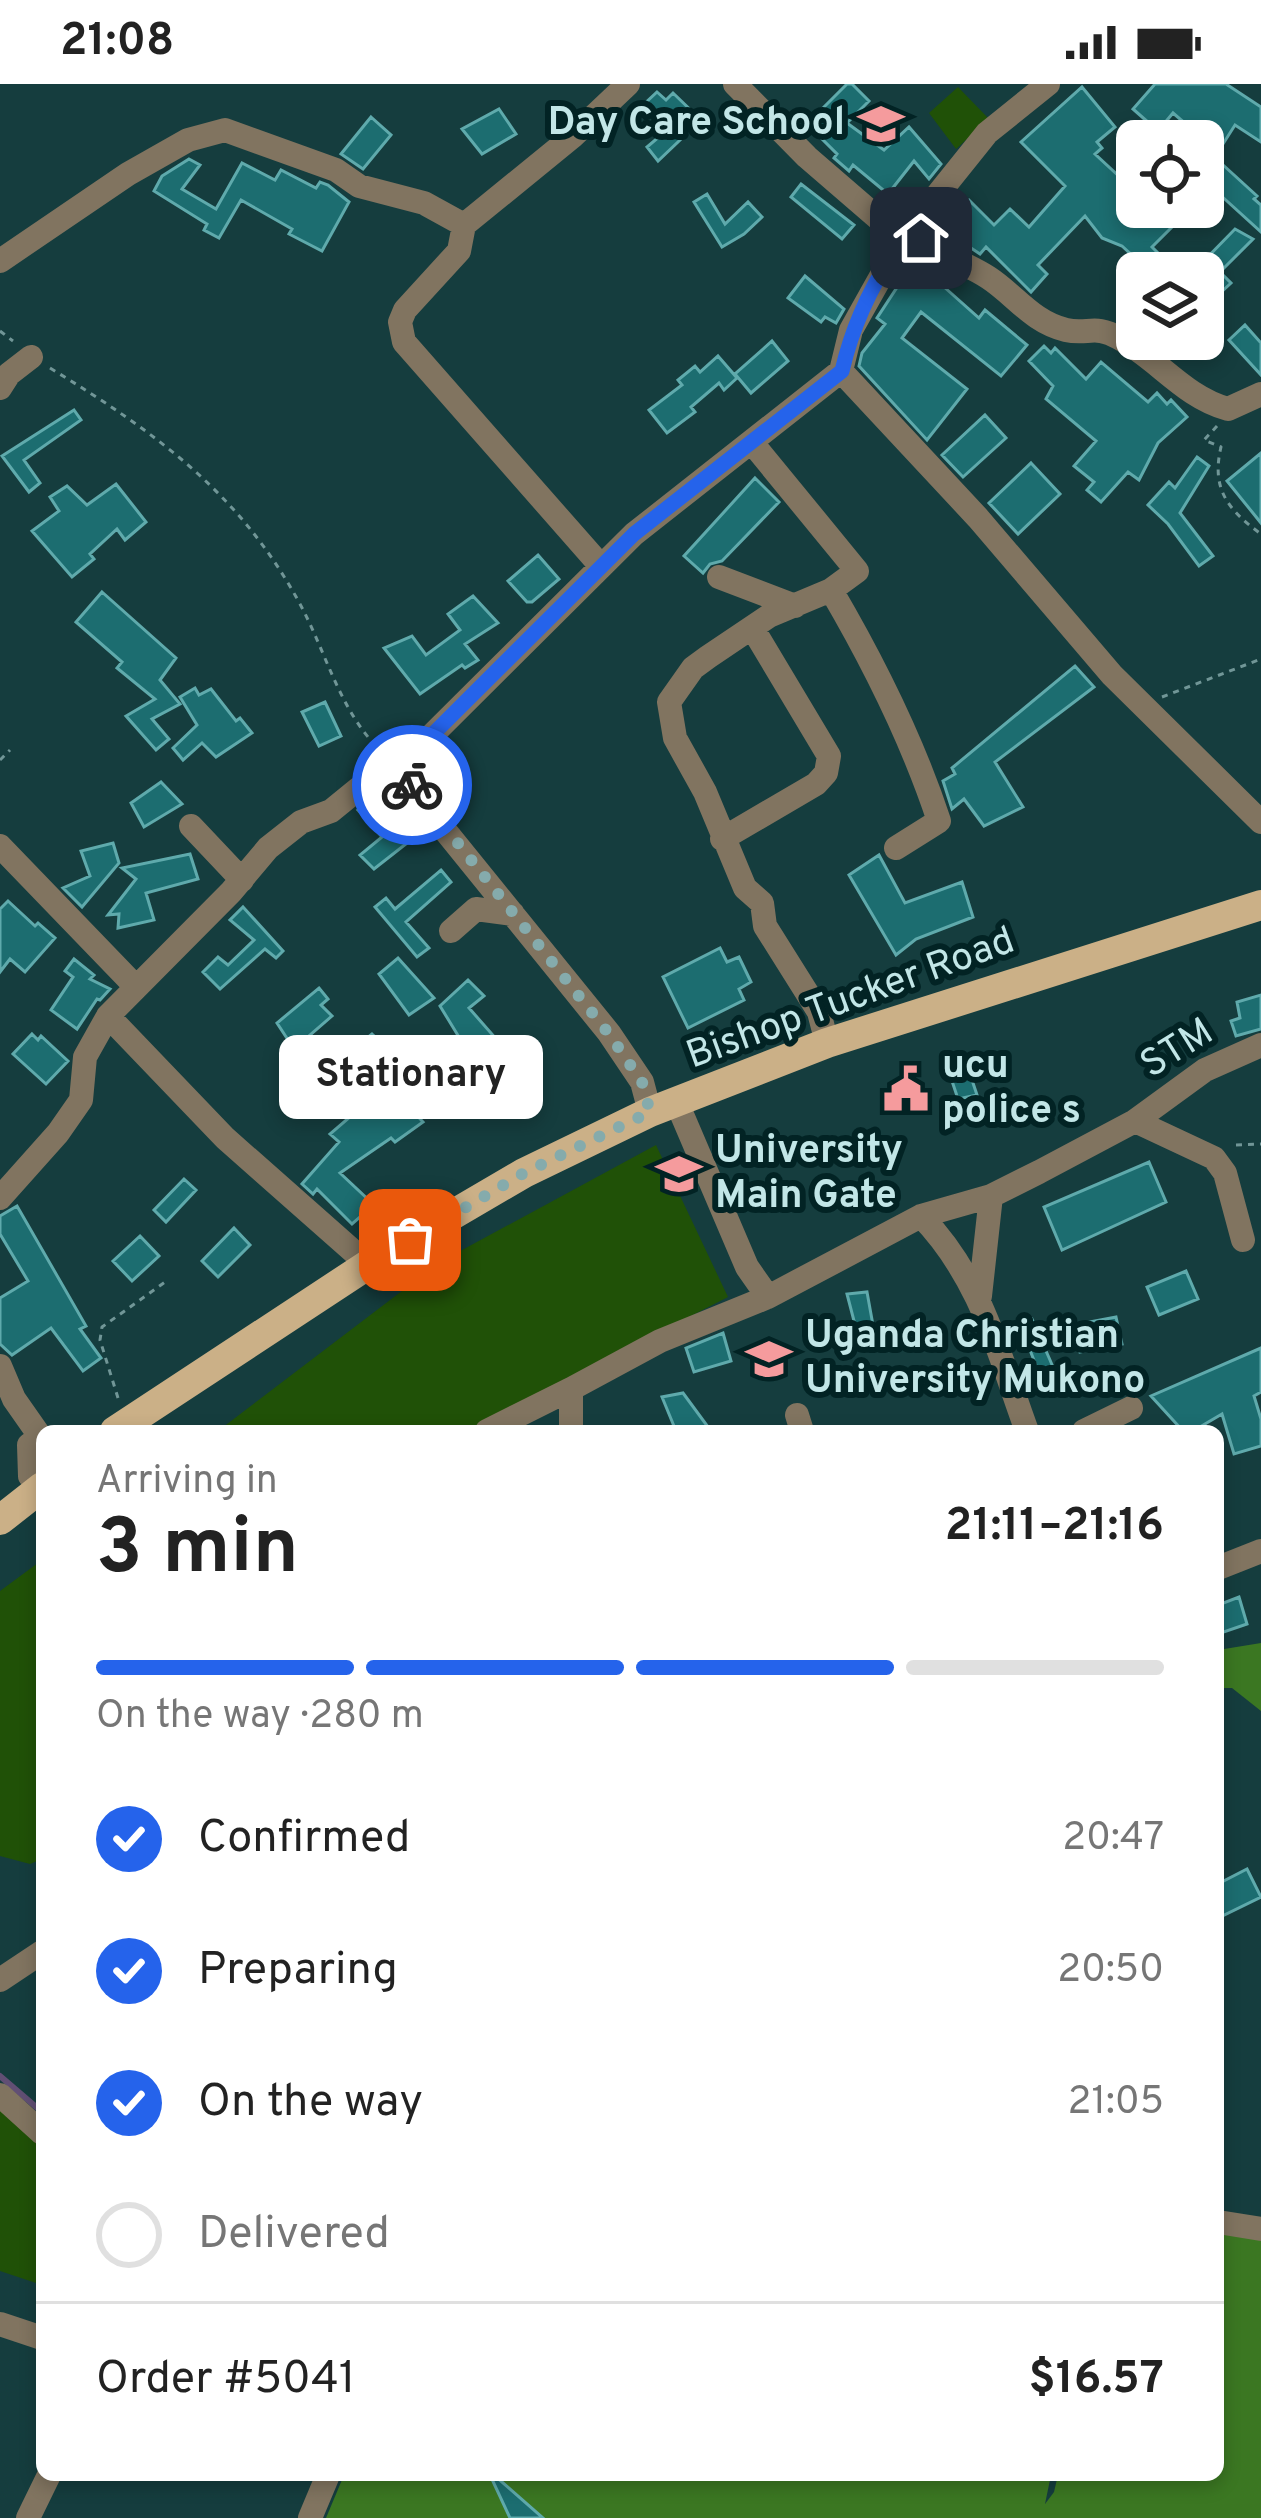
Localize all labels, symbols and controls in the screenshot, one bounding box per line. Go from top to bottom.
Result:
text: 21:08 [60,14,174,71]
school or university icon: Day Care School [856,99,906,149]
place label: Day Care School [548,100,845,149]
map controls [1116,120,1224,360]
button: locate [1116,120,1224,228]
pin [870,187,972,289]
icon: home [888,205,954,271]
button: layers [1116,252,1224,360]
courier [352,725,472,845]
icon: bike [379,752,445,818]
street label: Bishop Tucker Road [680,918,1022,1082]
street label: STM [1133,1009,1223,1091]
callout: Stationary [278,1036,542,1120]
place label: ucu police s [942,1043,1081,1137]
text: Stationary [316,1052,506,1101]
public building icon: ucu police s [881,1064,931,1114]
place label: University Main Gate [715,1128,903,1222]
school or university icon: University Main Gate [654,1149,704,1199]
pin [359,1189,461,1291]
icon: bag [377,1207,443,1273]
place label: Uganda Christian University Mukono [805,1313,1145,1407]
school or university icon: Uganda Christian University Mukono [744,1334,794,1384]
text: Arriving in [96,1458,278,1507]
text: 21:11–21:16 [945,1499,1164,1556]
text: 3 min [96,1502,299,1601]
text: On the way · 280 m [96,1693,424,1742]
icon: check [96,1806,162,1872]
text: Confirmed [198,1811,410,1868]
text: 20:47 [1062,1815,1164,1864]
icon: check [96,1938,162,2004]
text: Preparing [198,1943,398,2000]
text: 20:50 [1057,1947,1164,1996]
icon: check [96,2070,162,2136]
text: On the way [198,2075,423,2132]
text: 21:05 [1068,2079,1164,2128]
text: Delivered [198,2207,390,2264]
text: Order #5041 [96,2352,356,2409]
text: $16.57 [1029,2352,1164,2409]

